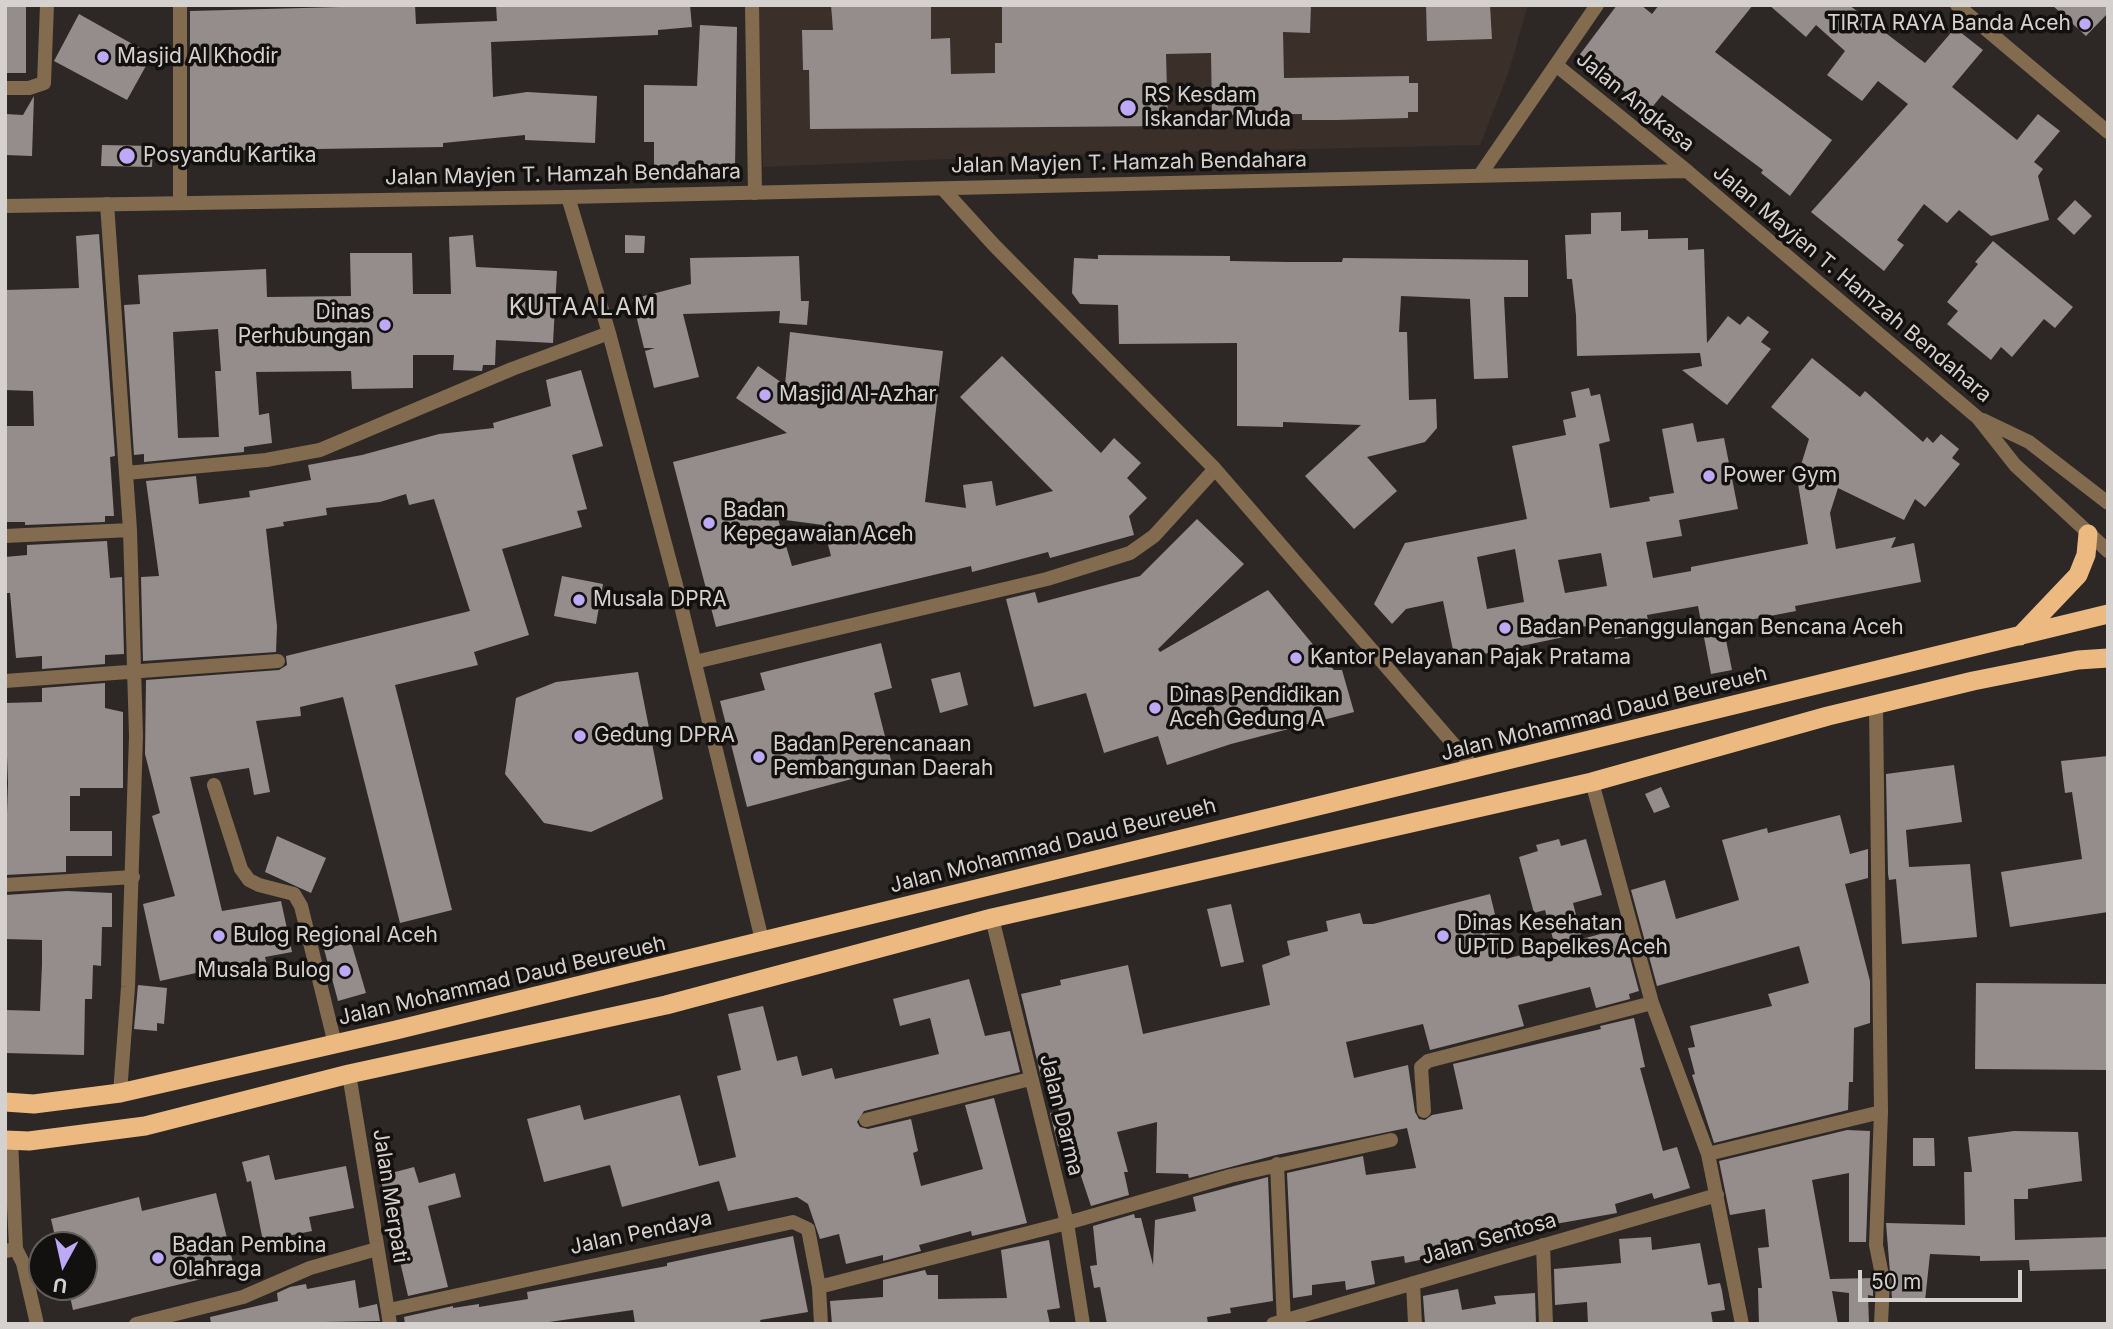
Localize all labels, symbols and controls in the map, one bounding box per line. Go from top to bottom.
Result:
place label: TIRTA RAYA Banda Aceh [1827,11,2071,37]
marker: TIRTA RAYA Banda Aceh [2077,16,2093,32]
place label: Masjid Al Khodir [117,44,278,70]
street label: Jalan Angkasa [1571,47,1699,157]
marker: Masjid Al Khodir [95,49,111,65]
place label: RS Kesdam Iskandar Muda [1144,83,1291,133]
marker: RS Kesdam Iskandar Muda [1118,98,1138,118]
place label: Posyandu Kartika [143,143,316,169]
marker: Posyandu Kartika [117,146,137,166]
street label: Jalan Mayjen T. Hamzah Bendahara [951,147,1307,179]
street label: Jalan Mayjen T. Hamzah Bendahara [385,159,741,191]
street label: Jalan Mayjen T. Hamzah Bendahara [1707,160,1997,408]
district label: KUTAALAM [510,294,656,322]
place label: Dinas Perhubungan [238,300,371,350]
marker: Dinas Perhubungan [377,317,393,333]
place label: Masjid Al-Azhar [779,382,937,408]
marker: Masjid Al-Azhar [757,387,773,403]
place label: Power Gym [1723,463,1837,489]
marker: Power Gym [1701,468,1717,484]
place label: Badan Kepegawaian Aceh [723,498,914,548]
marker: Badan Kepegawaian Aceh [701,515,717,531]
place label: Musala DPRA [593,587,727,613]
marker: Musala DPRA [571,592,587,608]
place label: Badan Penanggulangan Bencana Aceh [1519,615,1904,641]
marker: Badan Penanggulangan Bencana Aceh [1497,620,1513,636]
place label: Kantor Pelayanan Pajak Pratama [1310,645,1631,671]
marker: Kantor Pelayanan Pajak Pratama [1288,650,1304,666]
street label: Jalan Mohammad Daud Beureueh [1438,661,1770,767]
place label: Dinas Pendidikan Aceh Gedung A [1169,683,1340,733]
marker: Dinas Pendidikan Aceh Gedung A [1147,700,1163,716]
place label: Gedung DPRA [594,723,735,749]
marker: Gedung DPRA [572,728,588,744]
place label: Badan Perencanaan Pembangunan Daerah [773,732,993,782]
marker: Badan Perencanaan Pembangunan Daerah [751,749,767,765]
street label: Jalan Mohammad Daud Beureueh [887,793,1219,899]
place label: Dinas Kesehatan UPTD Bapelkes Aceh [1457,911,1668,961]
place label: Bulog Regional Aceh [233,923,438,949]
marker: Bulog Regional Aceh [211,928,227,944]
marker: Dinas Kesehatan UPTD Bapelkes Aceh [1435,928,1451,944]
street label: Jalan Mohammad Daud Beureueh [336,931,668,1031]
place label: Musala Bulog [197,958,331,984]
marker: Musala Bulog [337,963,353,979]
street label: Jalan Darma [1034,1052,1088,1178]
street label: Jalan Merpati [367,1127,413,1265]
street label: Jalan Pendaya [568,1206,714,1260]
street label: Jalan Sentosa [1419,1208,1559,1270]
north arrow [28,1231,98,1301]
place label: Badan Pembina Olahraga [172,1233,327,1283]
marker: Badan Pembina Olahraga [150,1250,166,1266]
scale bar [1861,1256,2025,1300]
text: 50 m [1871,1269,1921,1294]
text: U [52,1273,69,1298]

